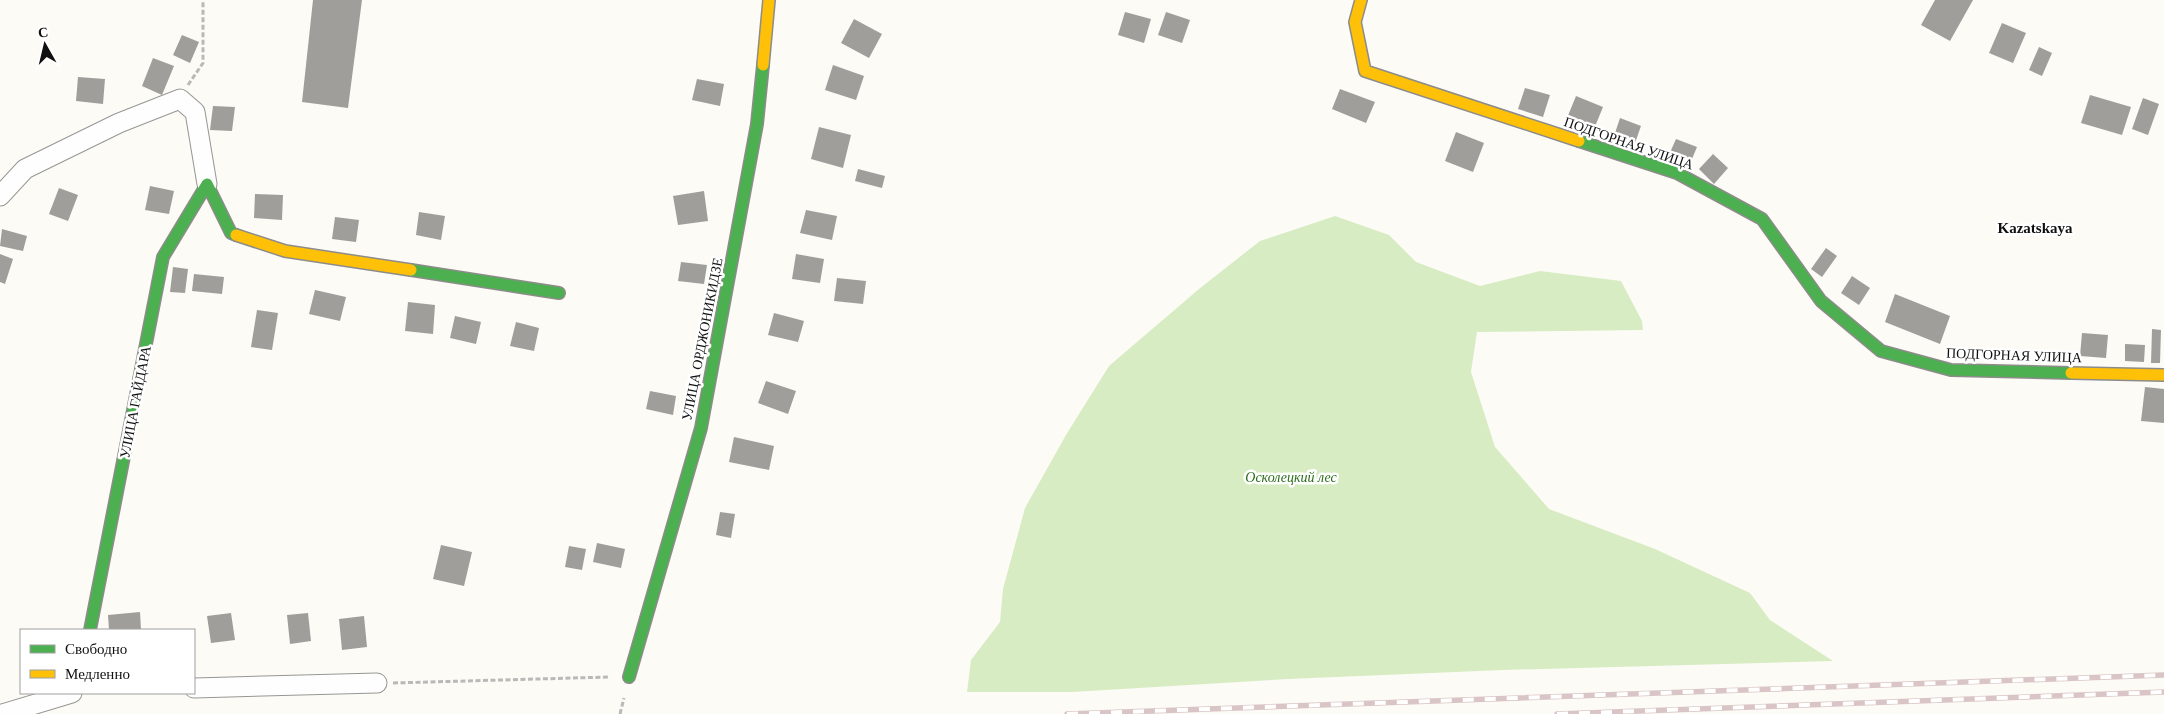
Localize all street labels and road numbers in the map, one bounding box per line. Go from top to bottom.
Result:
street label: ПОДГОРНАЯ УЛИЦА [1562,114,1696,173]
street label: УЛИЦА ОРДЖОНИКИДЗЕ [679,256,726,422]
street label: УЛИЦА ГАЙДАРА [116,344,154,460]
street label: ПОДГОРНАЯ УЛИЦА [1946,346,2083,365]

